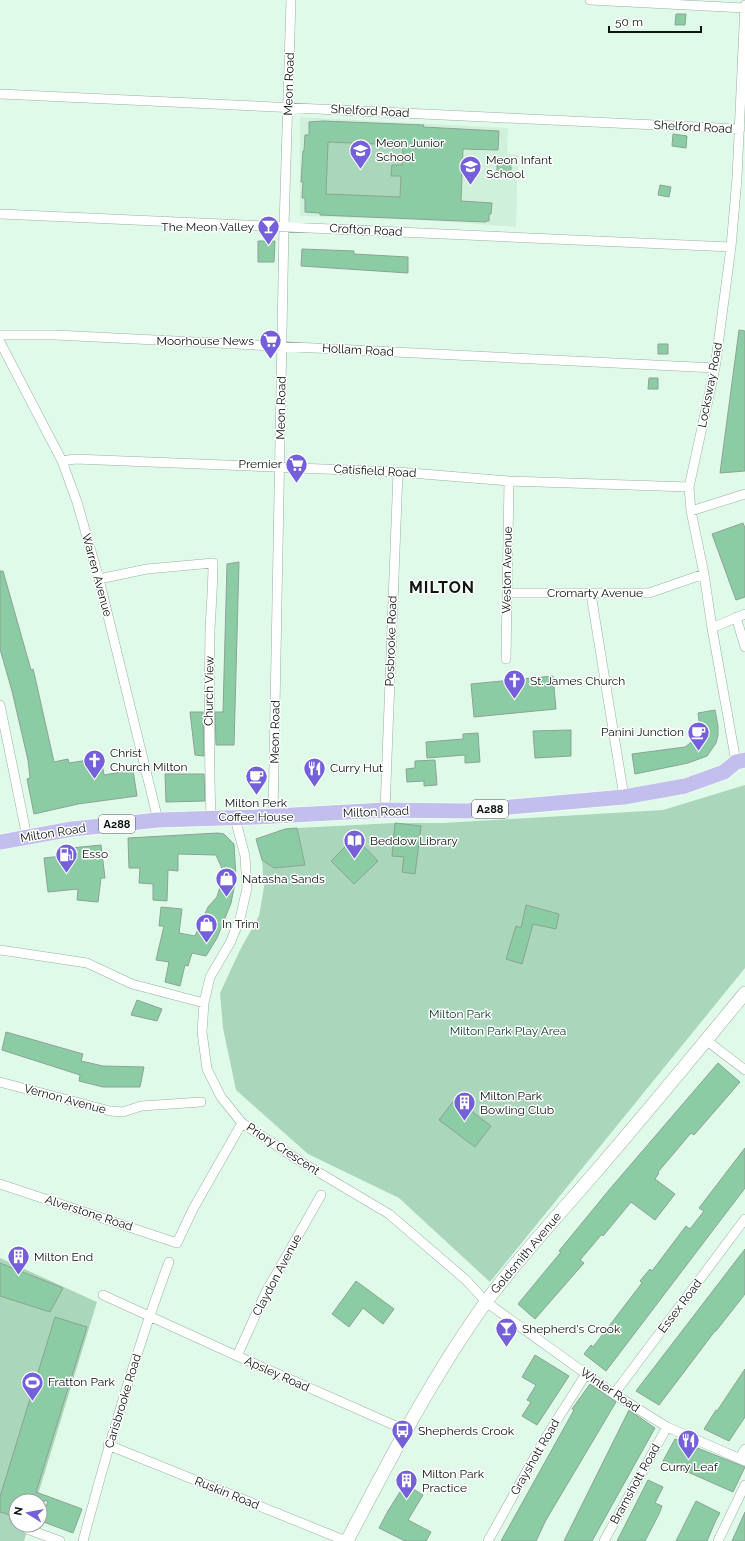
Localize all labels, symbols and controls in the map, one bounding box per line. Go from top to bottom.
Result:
scale bar [609,8,701,34]
text: 50 m [615,15,643,29]
street label: Meon Road [281,52,297,116]
street label: Shelford Road [330,102,410,120]
street label: Shelford Road [653,118,733,136]
place label: Meon Junior School [376,136,445,164]
school or university icon: Meon Junior School [348,137,374,170]
place label: Meon Infant School [486,153,552,181]
school or university icon: Meon Infant School [457,154,483,187]
bar icon: The Meon Valley [256,214,282,247]
place label: The Meon Valley [161,220,254,234]
street label: Crofton Road [329,221,403,239]
supermarket icon: Moorhouse News [257,328,283,361]
place label: Moorhouse News [156,334,254,348]
street label: Hollam Road [322,341,394,359]
street label: Locksway Road [695,341,725,429]
street label: Meon Road [273,376,289,440]
supermarket icon: Premier [284,451,310,484]
place label: Premier [239,457,283,471]
street label: Catisfield Road [333,462,417,480]
street label: Weston Avenue [499,526,515,614]
street label: Warren Avenue [79,532,115,618]
district label: MILTON [409,578,475,597]
street label: Cromarty Avenue [547,586,643,600]
street label: Posbrooke Road [382,595,400,687]
street label: Church View [201,656,217,726]
church icon: St. James Church [501,668,527,701]
place label: St. James Church [530,674,625,688]
street label: Meon Road [267,700,283,764]
cafe icon: Panini Junction [686,719,712,752]
place label: Panini Junction [601,725,684,739]
place label: Christ Church Milton [110,746,187,774]
church icon: Christ Church Milton [81,747,107,780]
restaurant icon: Curry Hut [301,755,327,788]
place label: Curry Hut [330,761,383,775]
cafe icon: Milton Perk Coffee House [243,763,269,796]
place label: Milton Perk Coffee House [218,796,294,824]
road number: A288 [472,800,508,818]
street label: Milton Road [343,804,409,820]
road number: A288 [99,815,135,833]
street label: Milton Road [19,821,87,845]
library icon: Beddow Library [342,828,368,861]
place label: Beddow Library [370,834,458,848]
fuel station icon: Esso [53,841,79,874]
place label: Esso [82,847,108,861]
shop icon: Natasha Sands [213,866,239,899]
place label: Natasha Sands [242,872,325,886]
shop icon: In Trim [193,911,219,944]
place label: In Trim [222,917,259,931]
park label: Milton Park [429,1007,492,1021]
park label: Milton Park Play Area [450,1024,566,1038]
street label: Vernon Avenue [22,1081,108,1117]
place label: Milton Park Bowling Club [480,1089,554,1117]
building icon: Milton Park Bowling Club [452,1090,478,1123]
street label: Priory Crescent [244,1120,322,1178]
street label: Alverstone Road [43,1192,135,1234]
street label: Goldsmith Avenue [488,1210,564,1296]
street label: Claydon Avenue [250,1232,304,1318]
building icon: Milton End [5,1244,31,1277]
place label: Milton End [34,1250,93,1264]
street label: Essex Road [655,1276,705,1336]
bar icon: Shepherd's Crook [494,1316,520,1349]
place label: Shepherd's Crook [522,1322,621,1336]
street label: Carisbrooke Road [102,1352,144,1450]
street label: Apsley Road [242,1353,312,1395]
street label: Winter Road [578,1365,642,1415]
sports icon: Fratton Park [20,1369,46,1402]
place label: Fratton Park [48,1375,116,1389]
street label: Grayshott Road [508,1417,562,1497]
bus stop icon: Shepherds Crook [390,1418,416,1451]
place label: Shepherds Crook [418,1424,515,1438]
restaurant icon: Curry Leaf [676,1427,702,1460]
street label: Bramshott Road [607,1441,663,1527]
place label: Curry Leaf [660,1460,719,1474]
place label: Milton Park Practice [422,1467,485,1495]
building icon: Milton Park Practice [394,1468,420,1501]
street label: Ruskin Road [193,1474,261,1512]
north arrow [8,1493,48,1533]
text: N [11,1506,26,1517]

